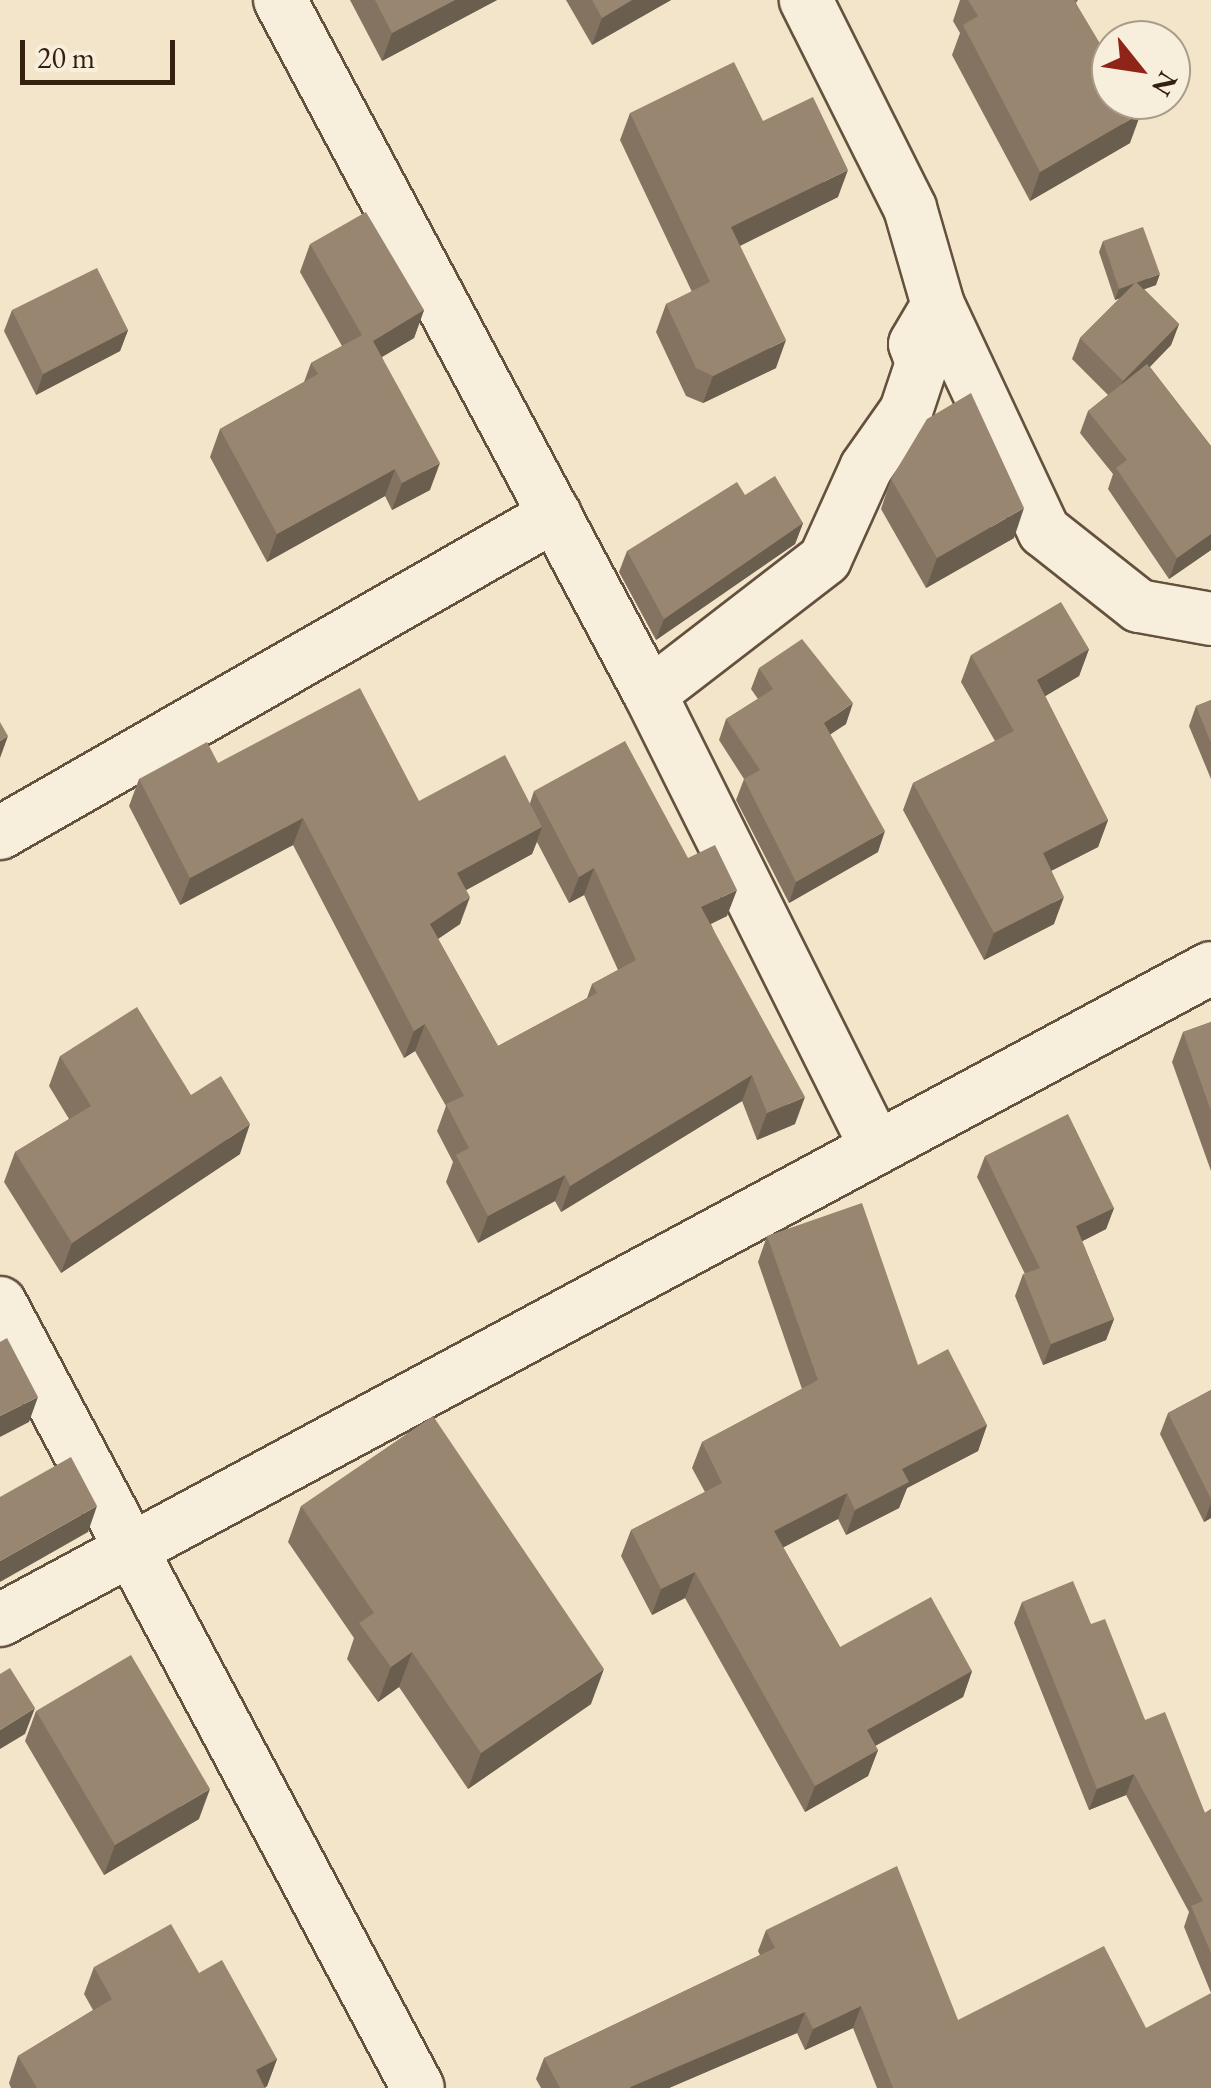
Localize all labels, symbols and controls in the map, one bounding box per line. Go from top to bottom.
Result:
scale bar [25,20,180,82]
north arrow [1091,20,1191,120]
text: 20 m [37,38,95,77]
text: N [1144,65,1187,103]

